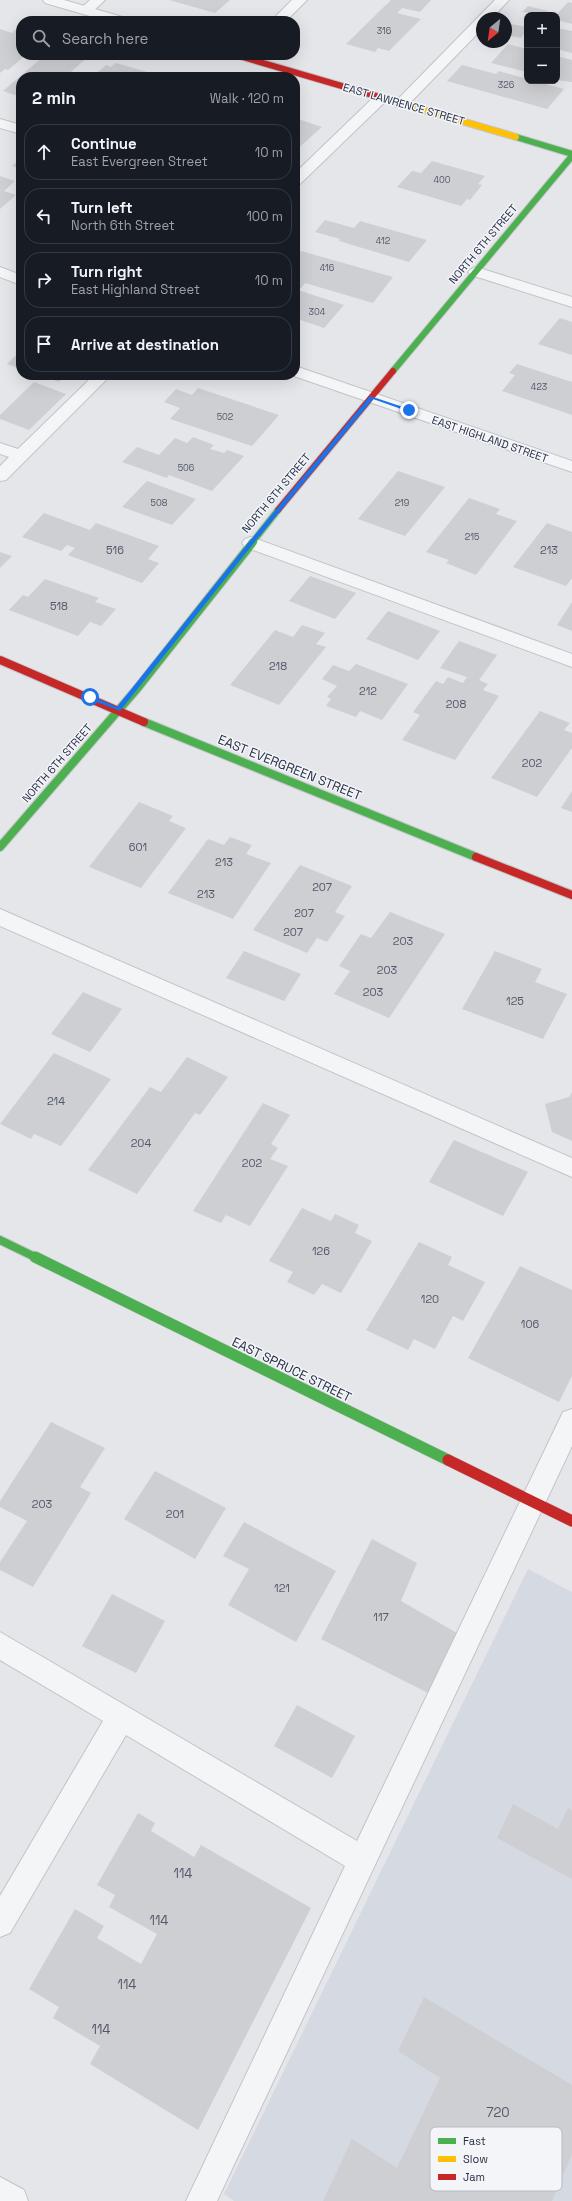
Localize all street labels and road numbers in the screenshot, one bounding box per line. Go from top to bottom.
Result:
street label: EAST LAWRENCE STREET [342,80,467,128]
street label: NORTH 6TH STREET [446,201,521,287]
street label: EAST HIGHLAND STREET [430,413,550,466]
street label: NORTH 6TH STREET [239,450,314,536]
street label: NORTH 6TH STREET [19,720,95,805]
street label: EAST EVERGREEN STREET [215,731,365,804]
street label: EAST SPRUCE STREET [229,1333,355,1406]

